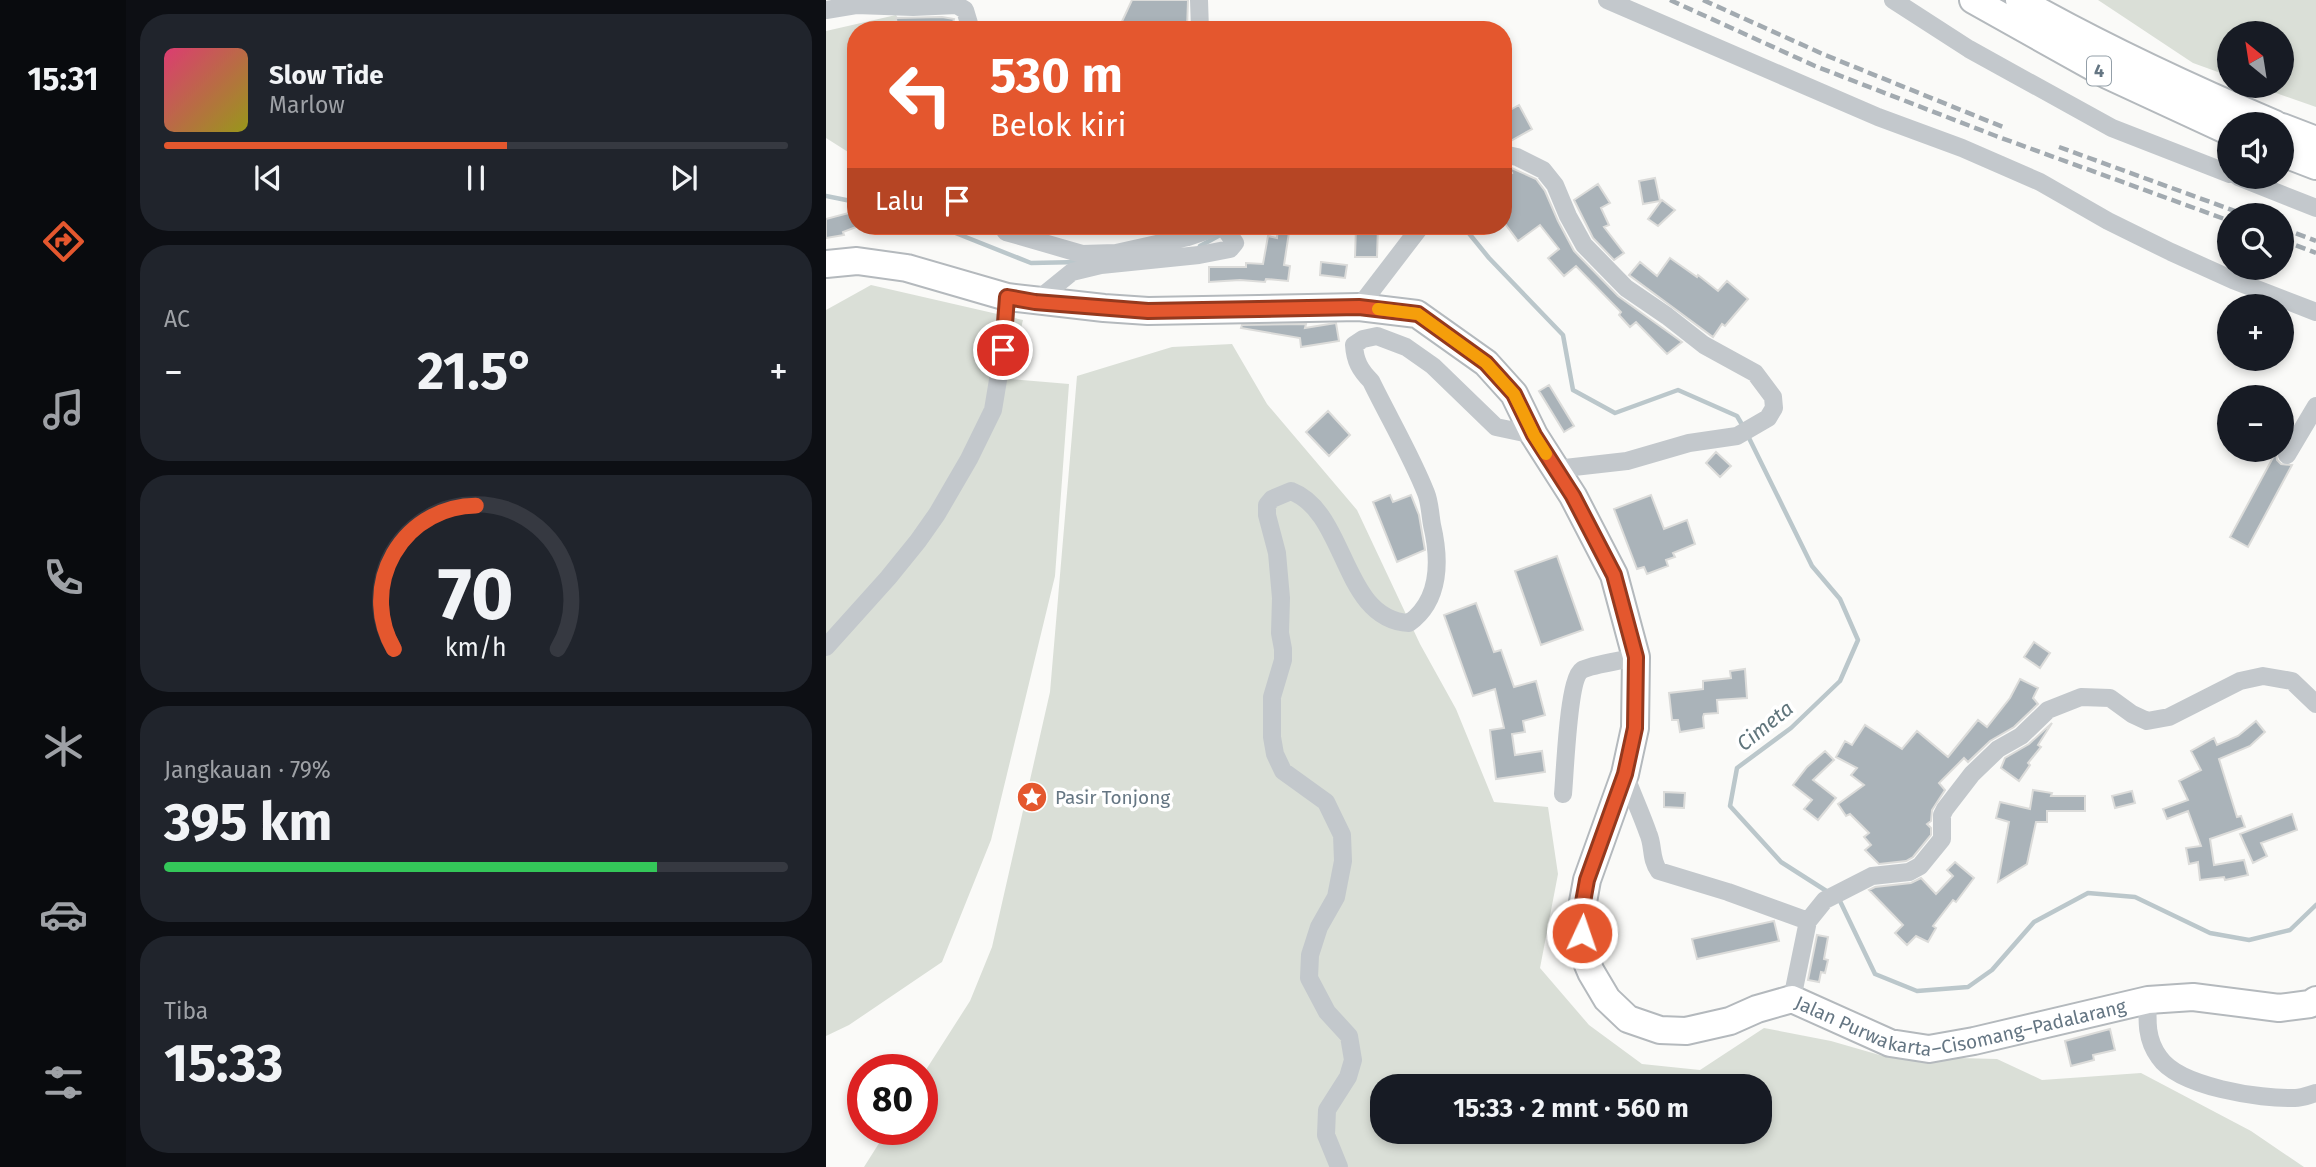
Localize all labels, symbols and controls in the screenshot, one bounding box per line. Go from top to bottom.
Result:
north arrow [2217,21,2294,98]
map controls [2217,21,2294,462]
text: 530 m [990,46,1123,105]
icon: left [875,49,966,140]
road number: 4 [2087,56,2111,86]
text: 15:31 [28,60,98,98]
text: Slow Tide [269,60,384,91]
text: Marlow [269,91,345,119]
text: Belok kiri [990,106,1126,144]
button: sound [2217,112,2294,189]
icon: previous [249,159,287,197]
icon: pause [457,159,495,197]
icon: next [665,159,703,197]
icon: arrive [938,182,976,220]
text: Lalu [875,186,924,217]
button: search [2217,203,2294,280]
icon: directions [39,217,88,266]
button: + [2217,294,2294,371]
text: AC [164,305,190,333]
pin [973,320,1033,380]
icon: arrive [984,331,1022,369]
text: 21.5° [417,340,535,403]
text: − [164,349,183,395]
text: + [769,349,788,395]
icon: music [39,385,88,434]
button: − [2217,385,2294,462]
text: 70 [438,552,514,639]
icon: phone [39,553,88,602]
text: km/h [445,633,507,663]
water label: Cimeta [1731,695,1799,757]
icon: climate [39,722,88,771]
text: Jangkauan · 79% [164,756,331,784]
place icon: Pasir Tonjong [1015,780,1049,814]
place label: Pasir Tonjong [1055,786,1170,809]
text: 395 km [164,791,332,854]
icon: car [39,890,88,939]
position arrow [1545,896,1619,970]
street label: Jalan Purwakarta–Cisomang–Padalarang [1790,987,2134,1015]
text: Jalan Purwakarta–Cisomang–Padalarang [1792,990,2128,1061]
text: Tiba [164,997,208,1025]
text: 15:33 [164,1032,283,1095]
speed limit sign: 80 [847,1054,938,1145]
icon: filters [39,1058,88,1107]
text: 15:33 · 2 mnt · 560 m [1453,1093,1689,1124]

